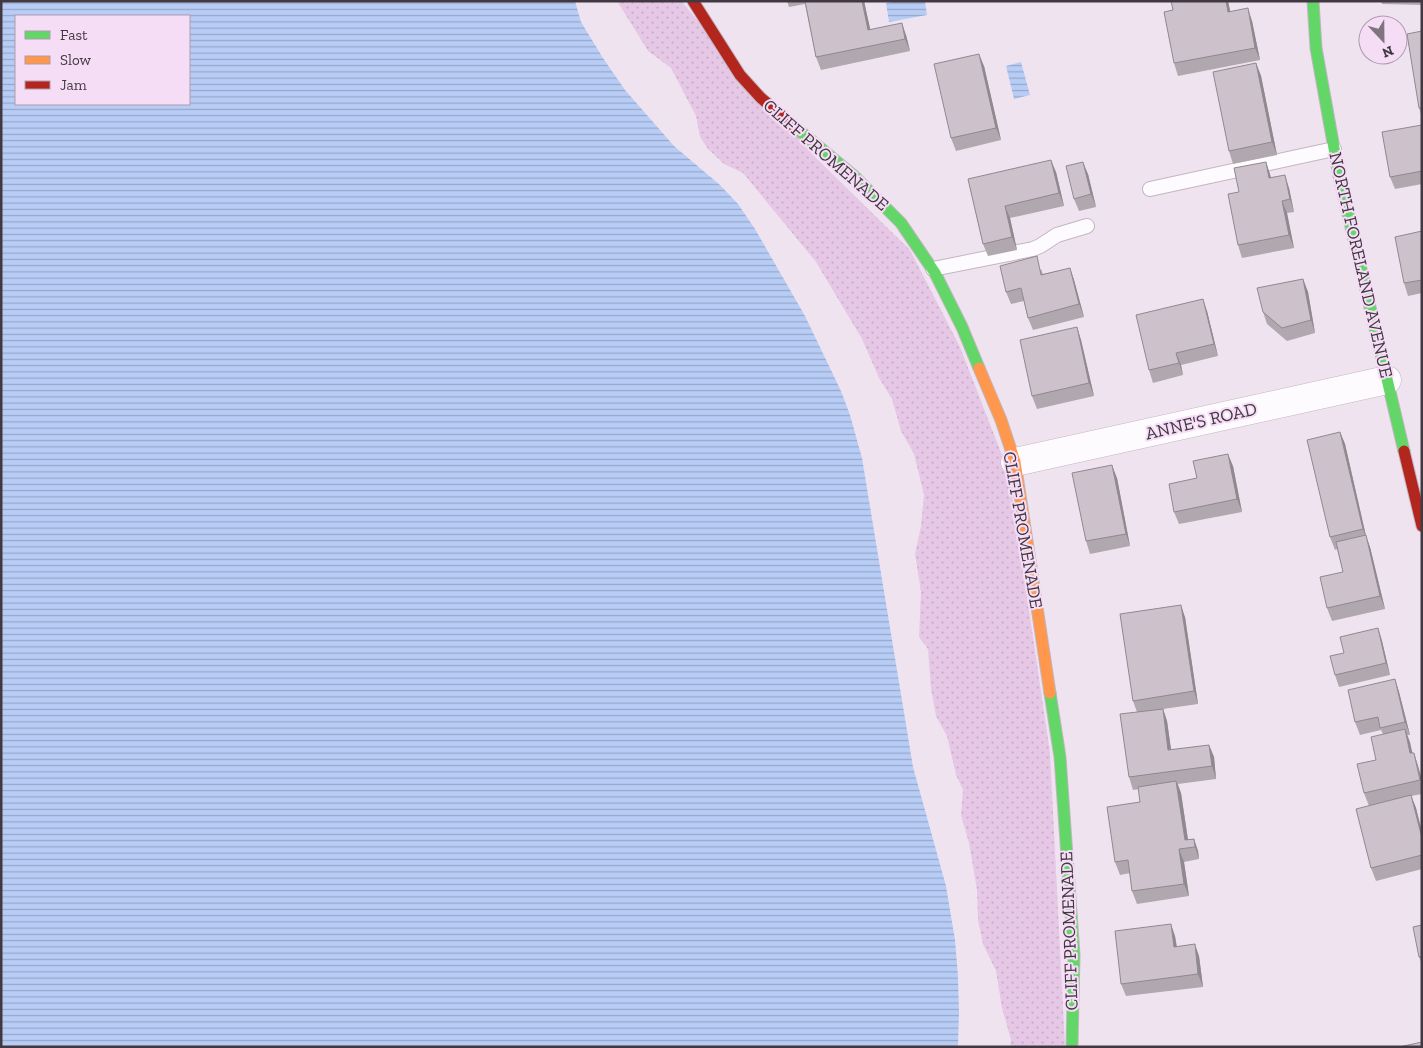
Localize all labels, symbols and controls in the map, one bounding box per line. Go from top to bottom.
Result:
legend [15,15,190,105]
north arrow [1358,15,1408,65]
text: Fast [60,26,88,44]
text: N [1379,42,1396,62]
text: Slow [60,51,92,69]
text: Jam [60,76,87,94]
street label: CLIFF PROMENADE [759,94,893,216]
street label: NORTH FORELAND AVENUE [1324,150,1398,380]
street label: ANNE'S ROAD [1143,397,1259,445]
street label: CLIFF PROMENADE [998,450,1048,610]
street label: CLIFF PROMENADE [1055,851,1083,1011]

